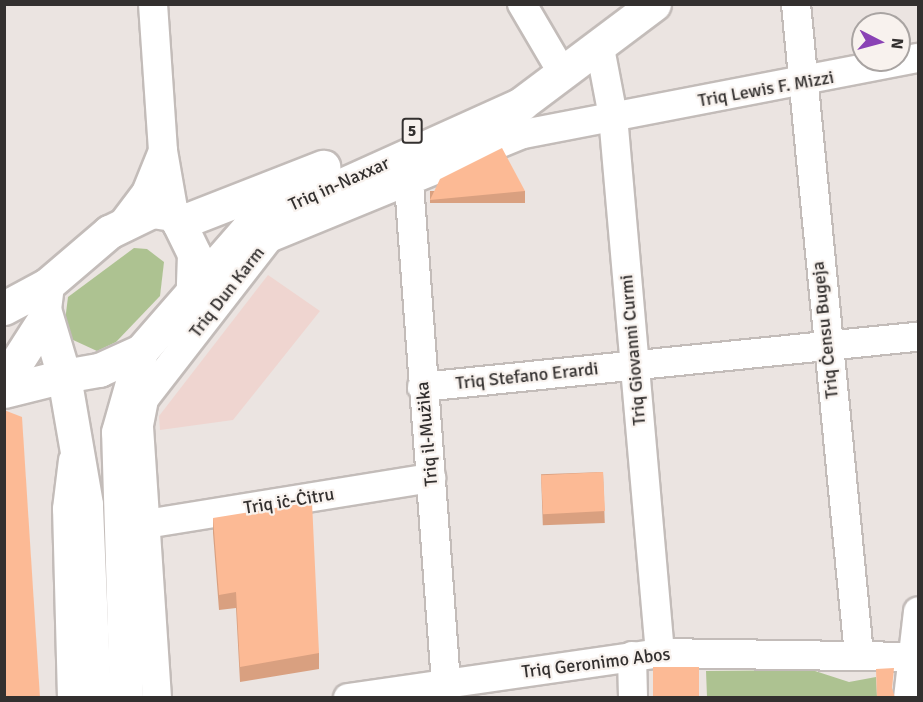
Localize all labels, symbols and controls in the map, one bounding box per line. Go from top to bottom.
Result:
north arrow [851,12,911,72]
text: N [886,37,907,50]
street label: Triq Lewis F. Mizzi [696,66,836,112]
road number: 5 [402,118,422,144]
street label: Triq in-Naxxar [285,152,393,216]
street label: Triq Dun Karm [185,242,269,342]
street label: Triq Ċensu Bugeja [807,260,843,400]
street label: Triq Giovanni Curmi [616,274,650,426]
street label: Triq Stefano Erardi [455,358,599,394]
street label: Triq il-Mużika [412,381,442,487]
street label: Triq iċ-Ċitru [242,483,336,519]
street label: Triq Geronimo Abos [520,643,672,683]

